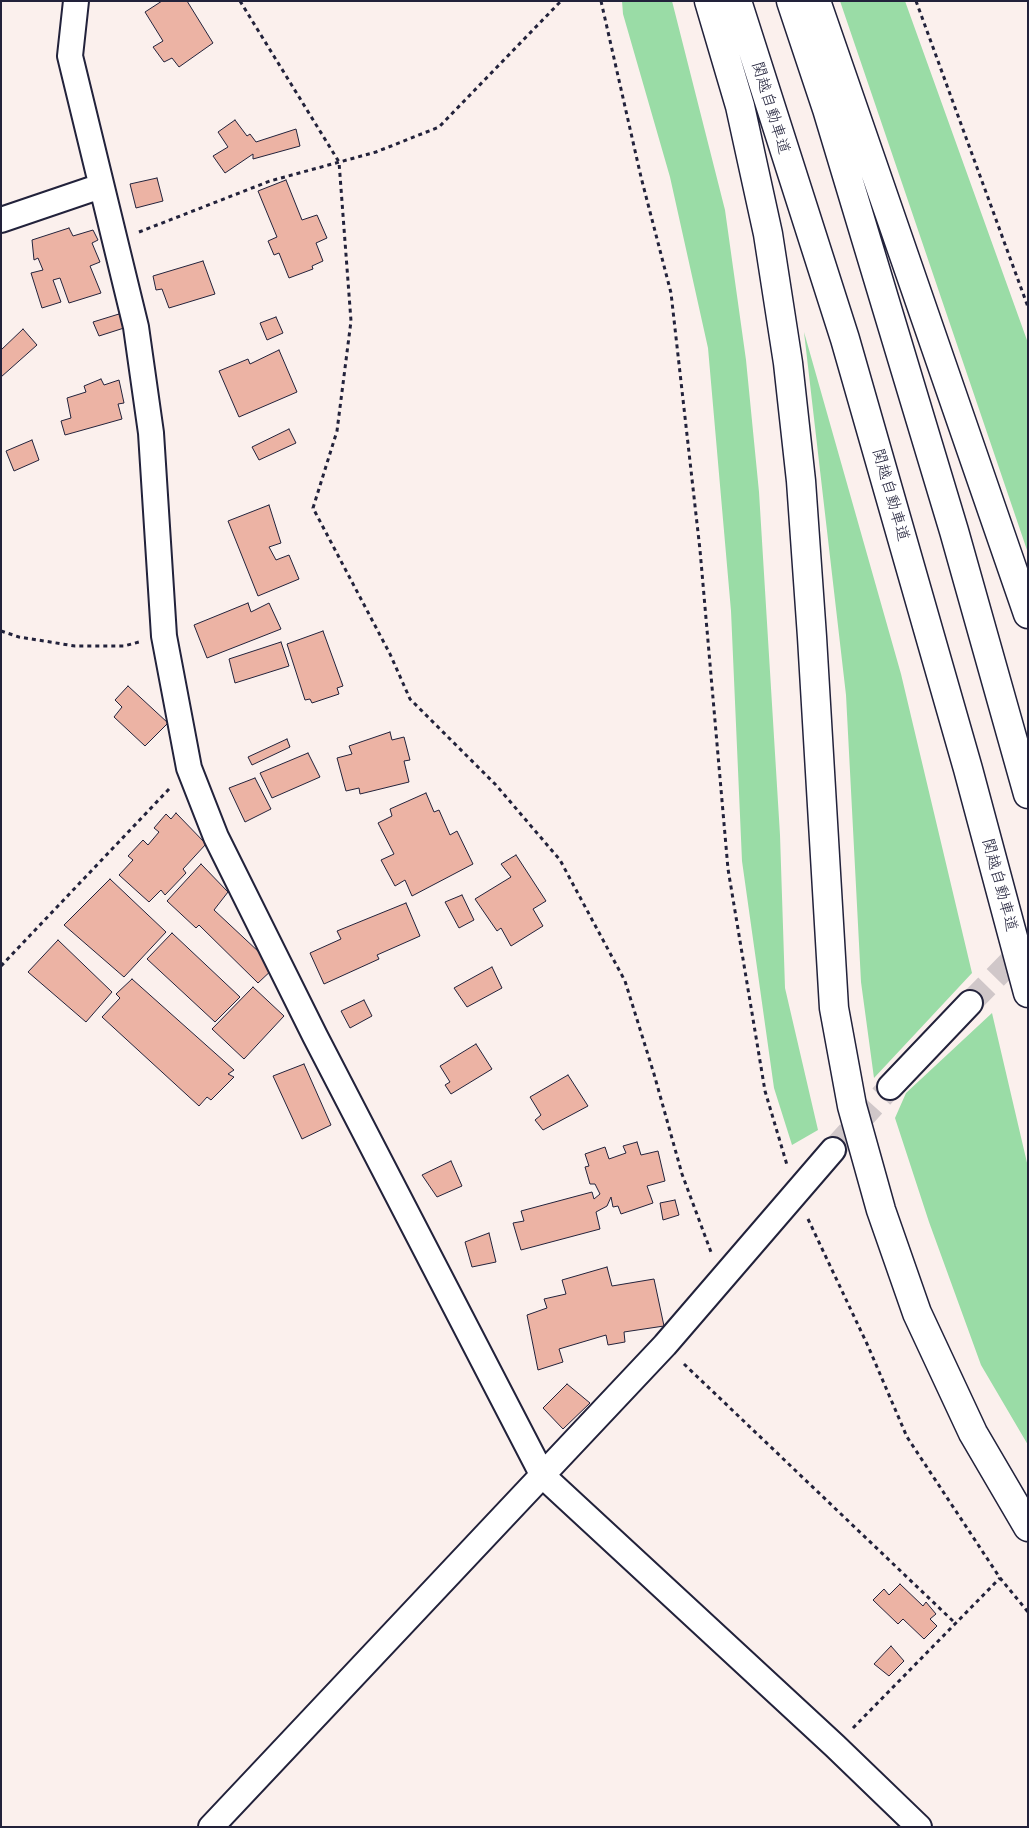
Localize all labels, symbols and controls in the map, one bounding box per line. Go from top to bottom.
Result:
street label: 関越自動車道 [747,59,793,157]
street label: 関越自動車道 [868,446,912,544]
street label: 関越自動車道 [977,836,1021,934]

